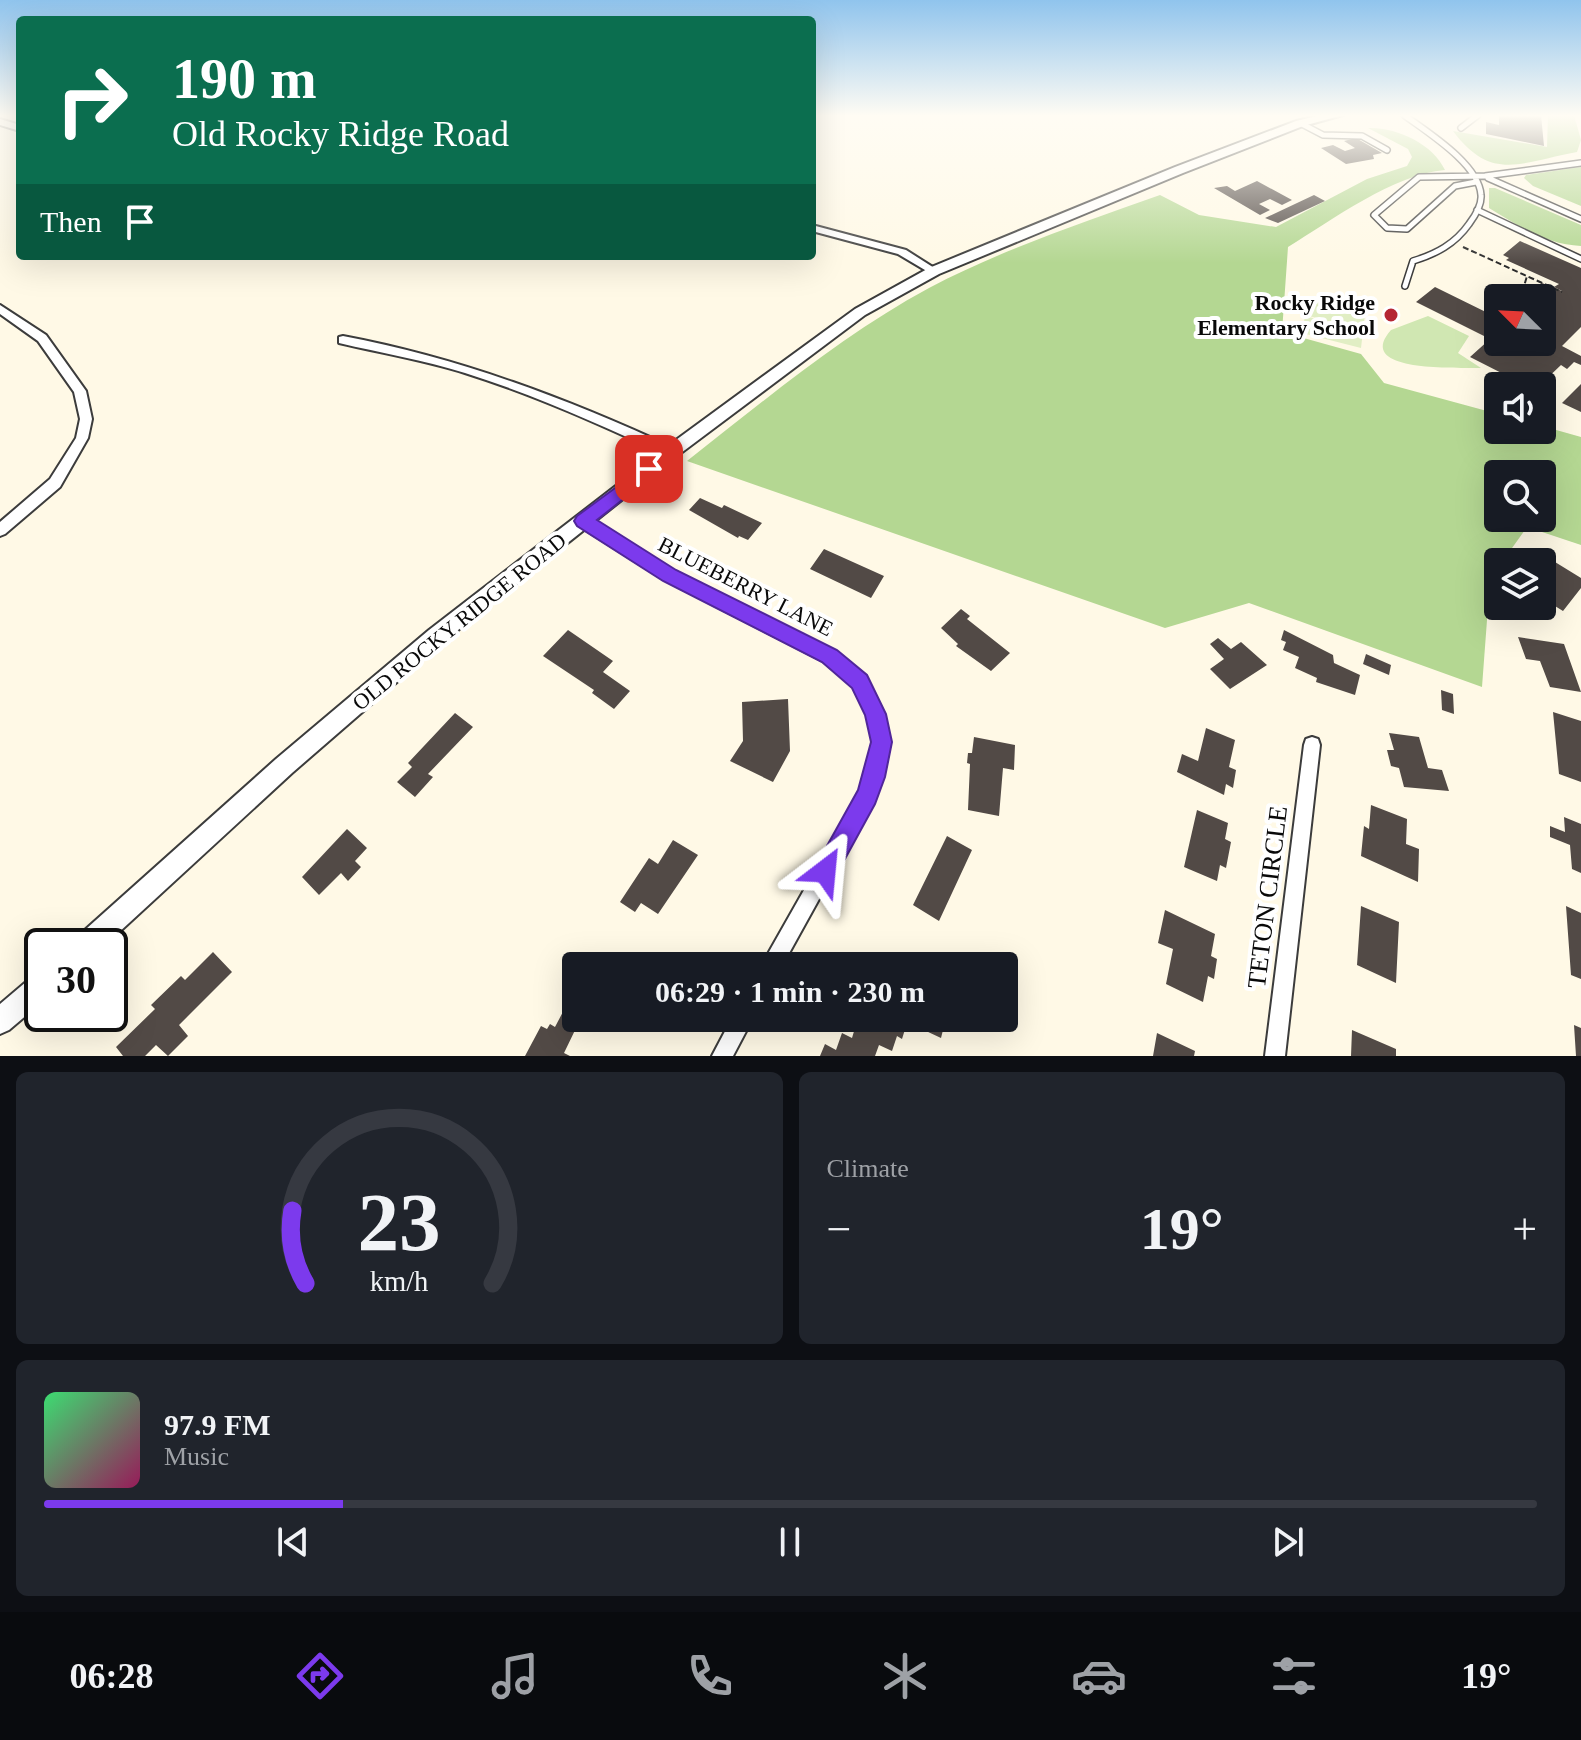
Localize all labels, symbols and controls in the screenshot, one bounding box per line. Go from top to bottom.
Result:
icon: right [40,48,144,152]
text: 190 m [172,48,317,110]
text: Old Rocky Ridge Road [172,114,509,154]
icon: arrive [118,200,162,244]
text: Then [40,205,102,238]
north arrow [1484,284,1556,356]
map controls [1484,284,1556,620]
place label: Rocky Ridge Elementary School [1197,290,1375,340]
marker: Rocky Ridge Elementary School [1382,306,1400,324]
button: sound [1484,372,1556,444]
pin [615,435,683,503]
icon: arrive [627,447,671,491]
button: search [1484,460,1556,532]
street label: OLD ROCKY RIDGE ROAD [348,528,571,715]
street label: BLUEBERRY LANE [654,532,837,641]
button: layers [1484,548,1556,620]
street label: TETON CIRCLE [1242,804,1293,990]
position arrow [783,829,867,913]
speed limit sign: 30 [24,928,128,1032]
text: 06:29 · 1 min · 230 m [655,975,925,1008]
text: Climate [827,1154,909,1183]
text: 23 [358,1176,441,1268]
text: 19° [1140,1196,1224,1262]
text: − [827,1205,851,1254]
text: + [1512,1205,1537,1254]
text: km/h [370,1266,429,1297]
text: 97.9 FM [164,1408,271,1441]
text: Music [164,1442,229,1471]
icon: previous [271,1520,315,1564]
icon: pause [768,1520,812,1564]
icon: next [1266,1520,1310,1564]
icon: directions [292,1648,348,1704]
icon: music [487,1648,543,1704]
icon: phone [682,1648,738,1704]
icon: climate [877,1648,933,1704]
icon: car [1071,1648,1127,1704]
icon: filters [1266,1648,1322,1704]
text: 06:28 [69,1656,153,1696]
text: 19° [1461,1656,1512,1696]

